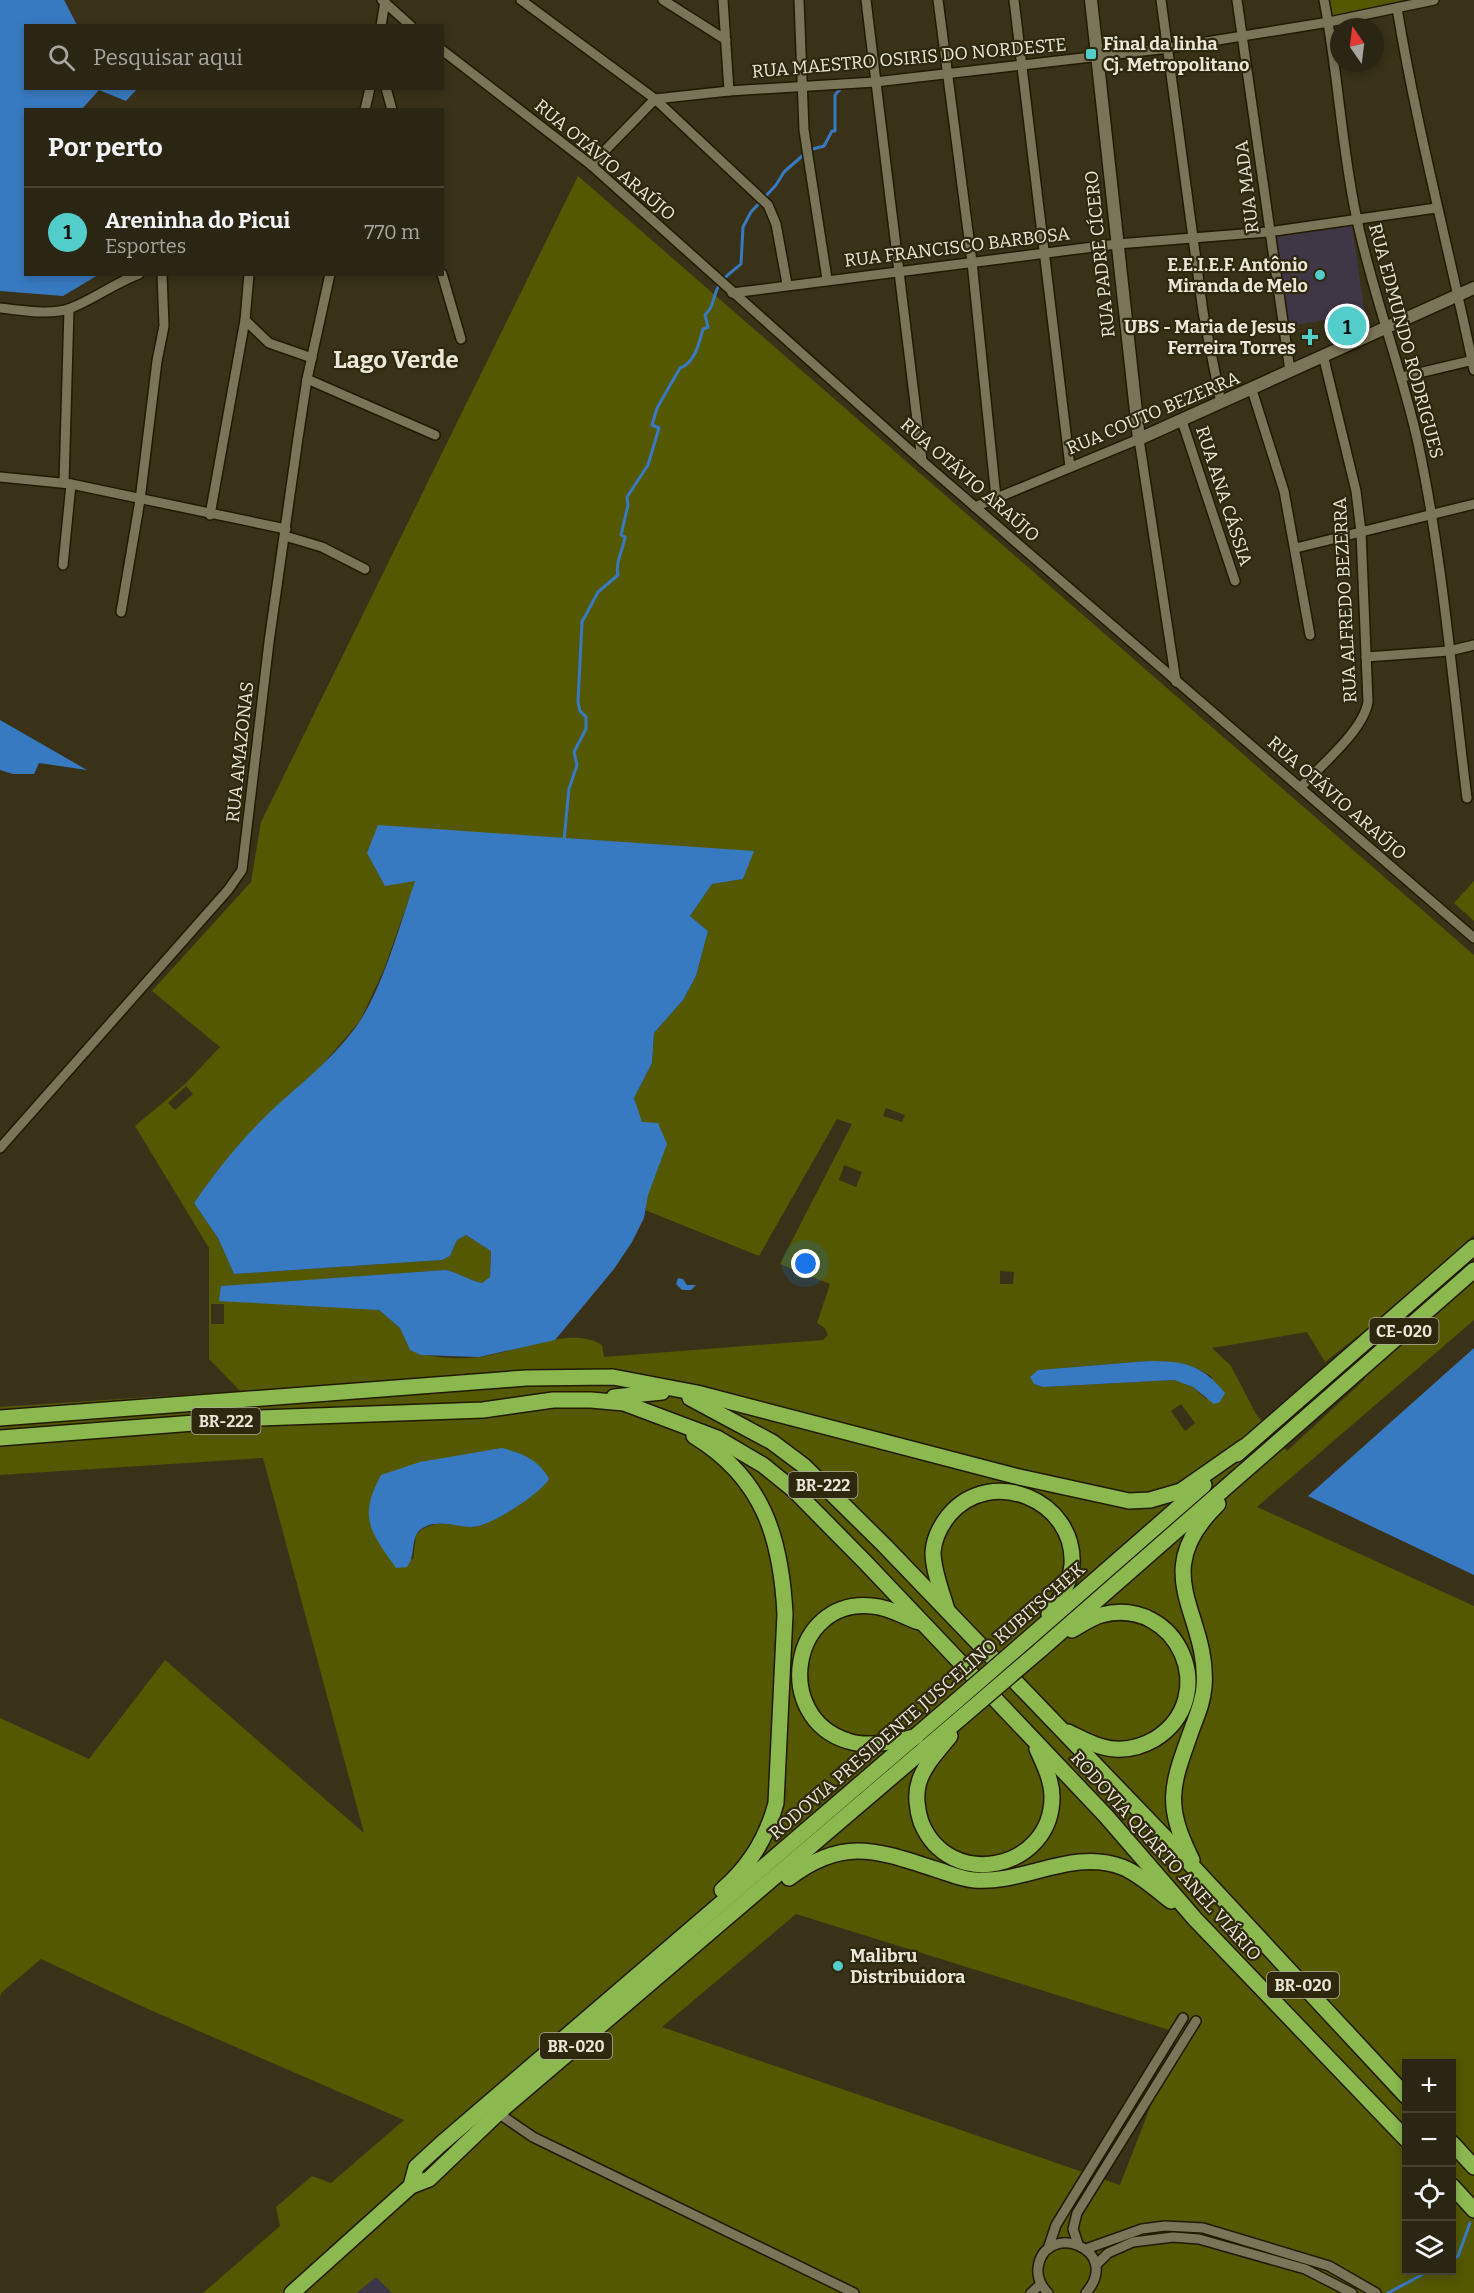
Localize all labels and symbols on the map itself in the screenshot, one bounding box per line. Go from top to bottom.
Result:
north arrow [1330,18,1384,72]
street label: RUA MAESTRO OSIRIS DO NORDESTE [751,33,1067,83]
place label: Final da linha Cj. Metropolitano [1103,33,1250,76]
marker: Final da linha Cj. Metropolitano [1084,47,1098,61]
street label: RUA OTÁVIO ARAÚJO [530,94,681,225]
street label: RUA MADA [1230,139,1264,235]
street label: RUA PADRE CÍCERO [1079,169,1120,339]
street label: RUA EDMUNDO RODRIGUES [1364,221,1448,461]
street label: RUA FRANCISCO BARBOSA [843,222,1071,272]
place label: E.E.I.E.F. Antônio Miranda de Melo [1167,254,1308,297]
marker: E.E.I.E.F. Antônio Miranda de Melo [1313,268,1327,282]
pin: 1 [1328,304,1366,348]
place label: UBS - Maria de Jesus Ferreira Torres [1124,316,1296,359]
marker: UBS - Maria de Jesus Ferreira Torres [1301,328,1319,346]
district label: Lago Verde [333,346,459,374]
street label: RUA COUTO BEZERRA [1063,366,1243,459]
street label: RUA OTÁVIO ARAÚJO [896,413,1045,546]
street label: RUA ANA CÁSSIA [1191,423,1257,569]
street label: RUA ALFREDO BEZERRA [1329,496,1361,703]
street label: RUA AMAZONAS [222,681,258,823]
street label: RUA OTÁVIO ARAÚJO [1263,731,1412,864]
your location [791,1249,820,1278]
road number: CE-020 [1370,1318,1438,1344]
road number: BR-222 [192,1408,260,1434]
road number: BR-222 [788,1472,858,1498]
street label: RODOVIA PRESIDENTE JUSCELINO KUBITSCHEK [765,1558,1090,1844]
street label: RODOVIA QUARTO ANEL VIÁRIO [1066,1747,1266,1965]
place label: Malibru Distribuidora [850,1945,965,1988]
marker: Malibru Distribuidora [831,1959,845,1973]
road number: BR-020 [1267,1972,1339,1998]
road number: BR-020 [540,2033,612,2059]

